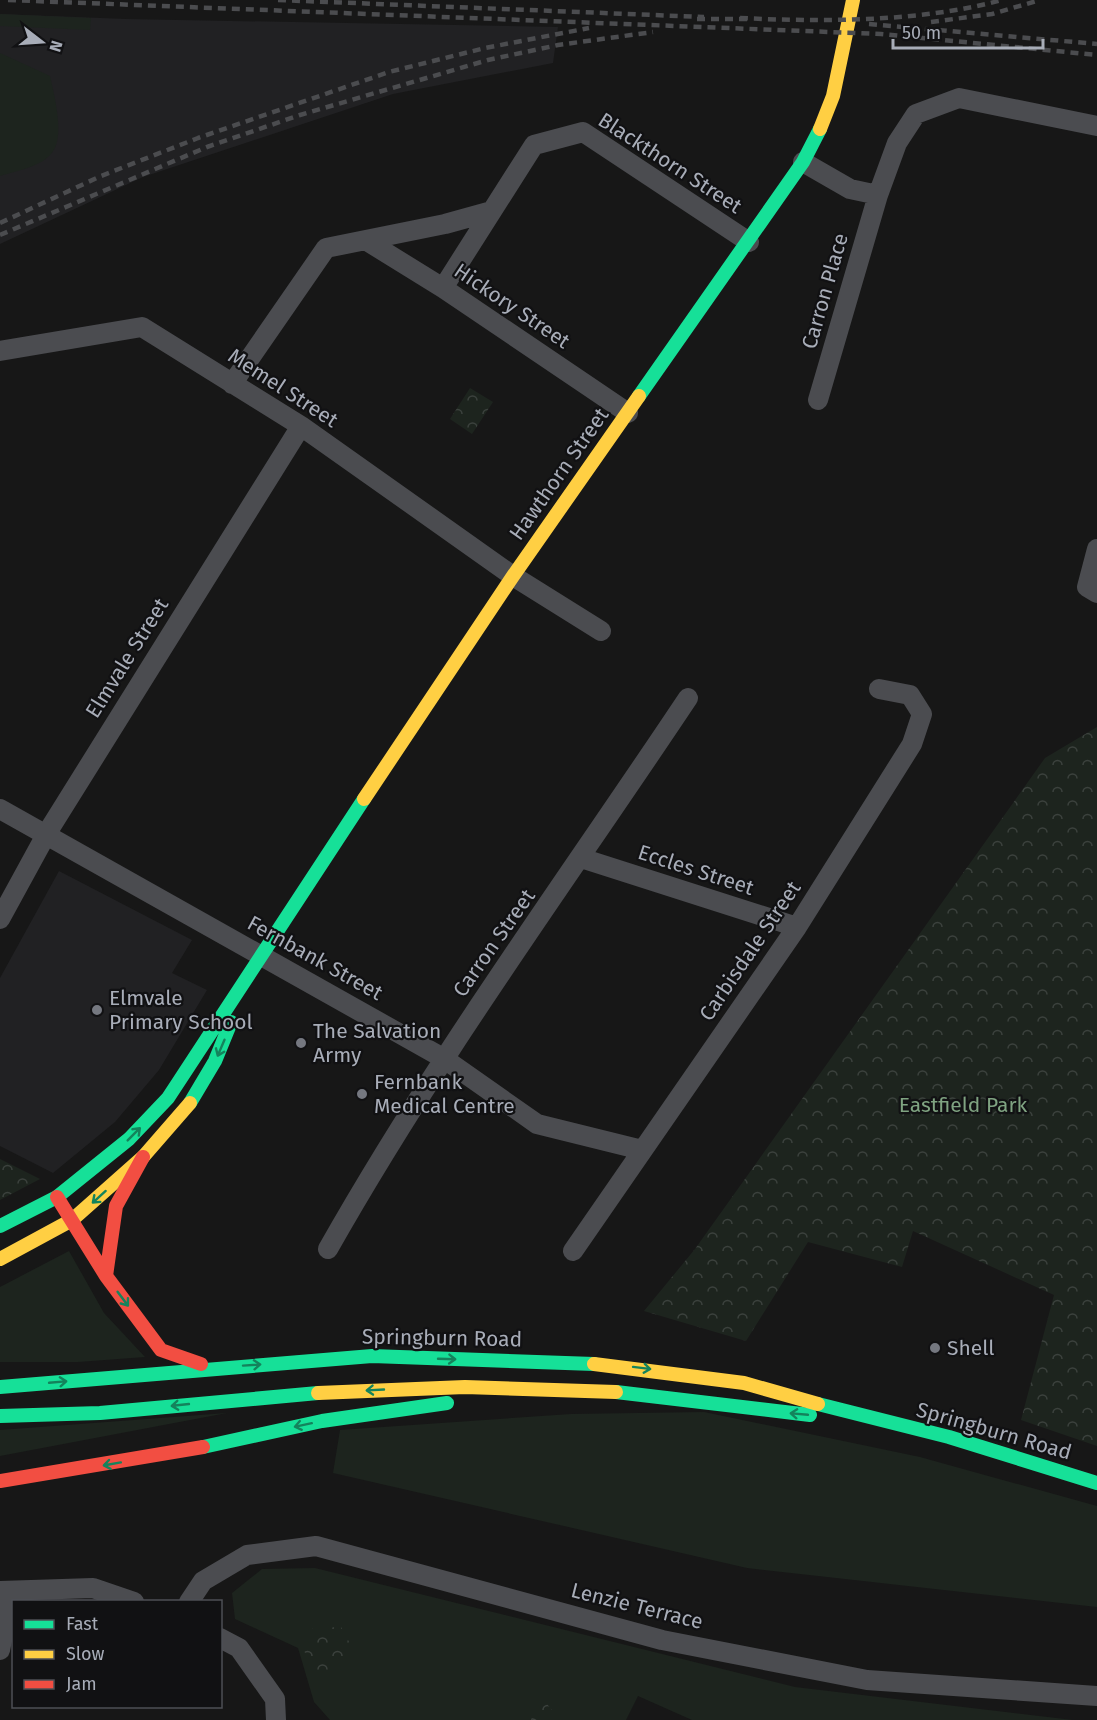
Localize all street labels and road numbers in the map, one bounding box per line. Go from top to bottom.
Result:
street label: Blackthorn Street [593,107,747,219]
street label: Carron Place [796,230,854,352]
street label: Hickory Street [449,258,575,354]
street label: Memel Street [223,343,343,433]
street label: Hawthorn Street [504,402,615,545]
street label: Elmvale Street [80,593,174,723]
street label: Eccles Street [635,839,758,901]
street label: Carbisdale Street [694,876,807,1026]
street label: Carron Street [447,884,541,1002]
street label: Fernbank Street [243,910,388,1006]
street label: Springburn Road [362,1324,522,1352]
street label: Springburn Road [913,1396,1075,1466]
street label: Lenzie Terrace [568,1577,706,1635]

